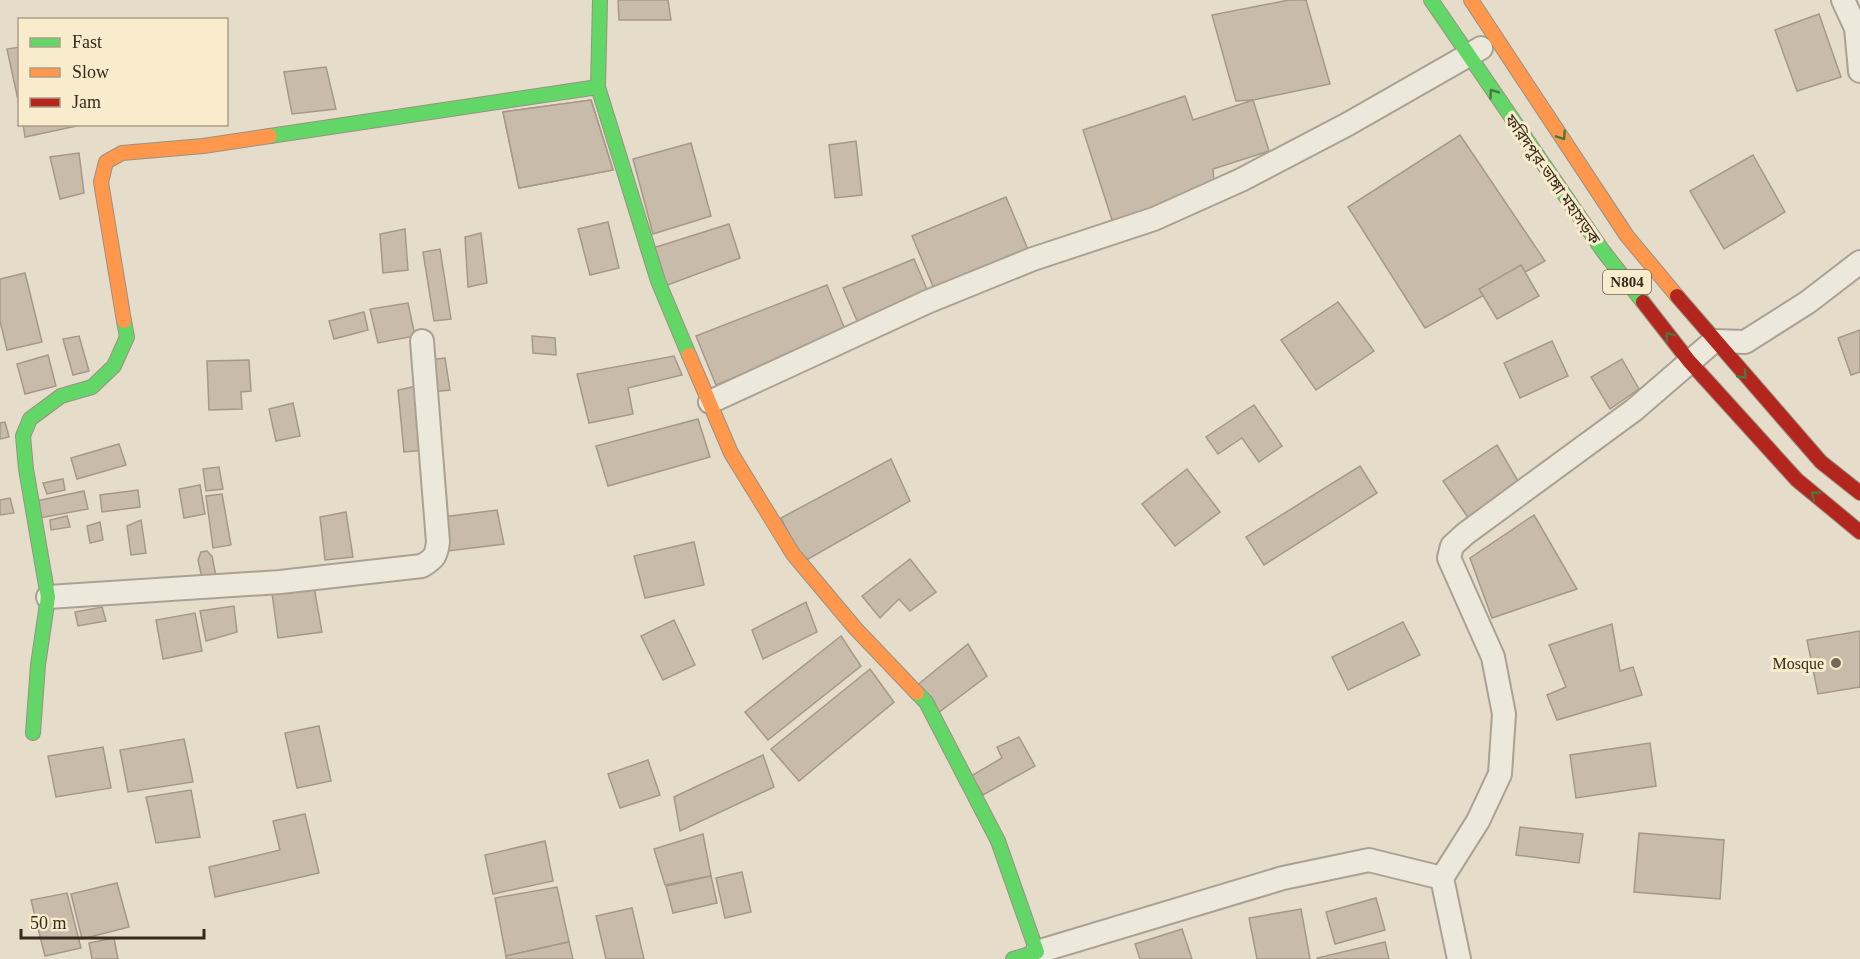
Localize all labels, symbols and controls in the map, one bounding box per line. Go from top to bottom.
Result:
legend [18,18,228,126]
text: Fast [72,32,102,52]
text: Slow [72,62,109,82]
one-way arrow [1489,89,1500,100]
text: Jam [72,92,101,112]
street label: ফরিদপুর-ভাঙ্গা মহাসড়ক [1500,110,1605,249]
one-way arrow [1554,130,1565,141]
road number: N804 [1603,270,1651,294]
one-way arrow [1666,331,1677,342]
one-way arrow [1736,368,1747,378]
one-way arrow [1811,491,1822,502]
place label: Mosque [1772,655,1824,673]
marker: Mosque [1829,656,1843,670]
scale bar [21,902,204,940]
text: 50 m [30,913,67,933]

